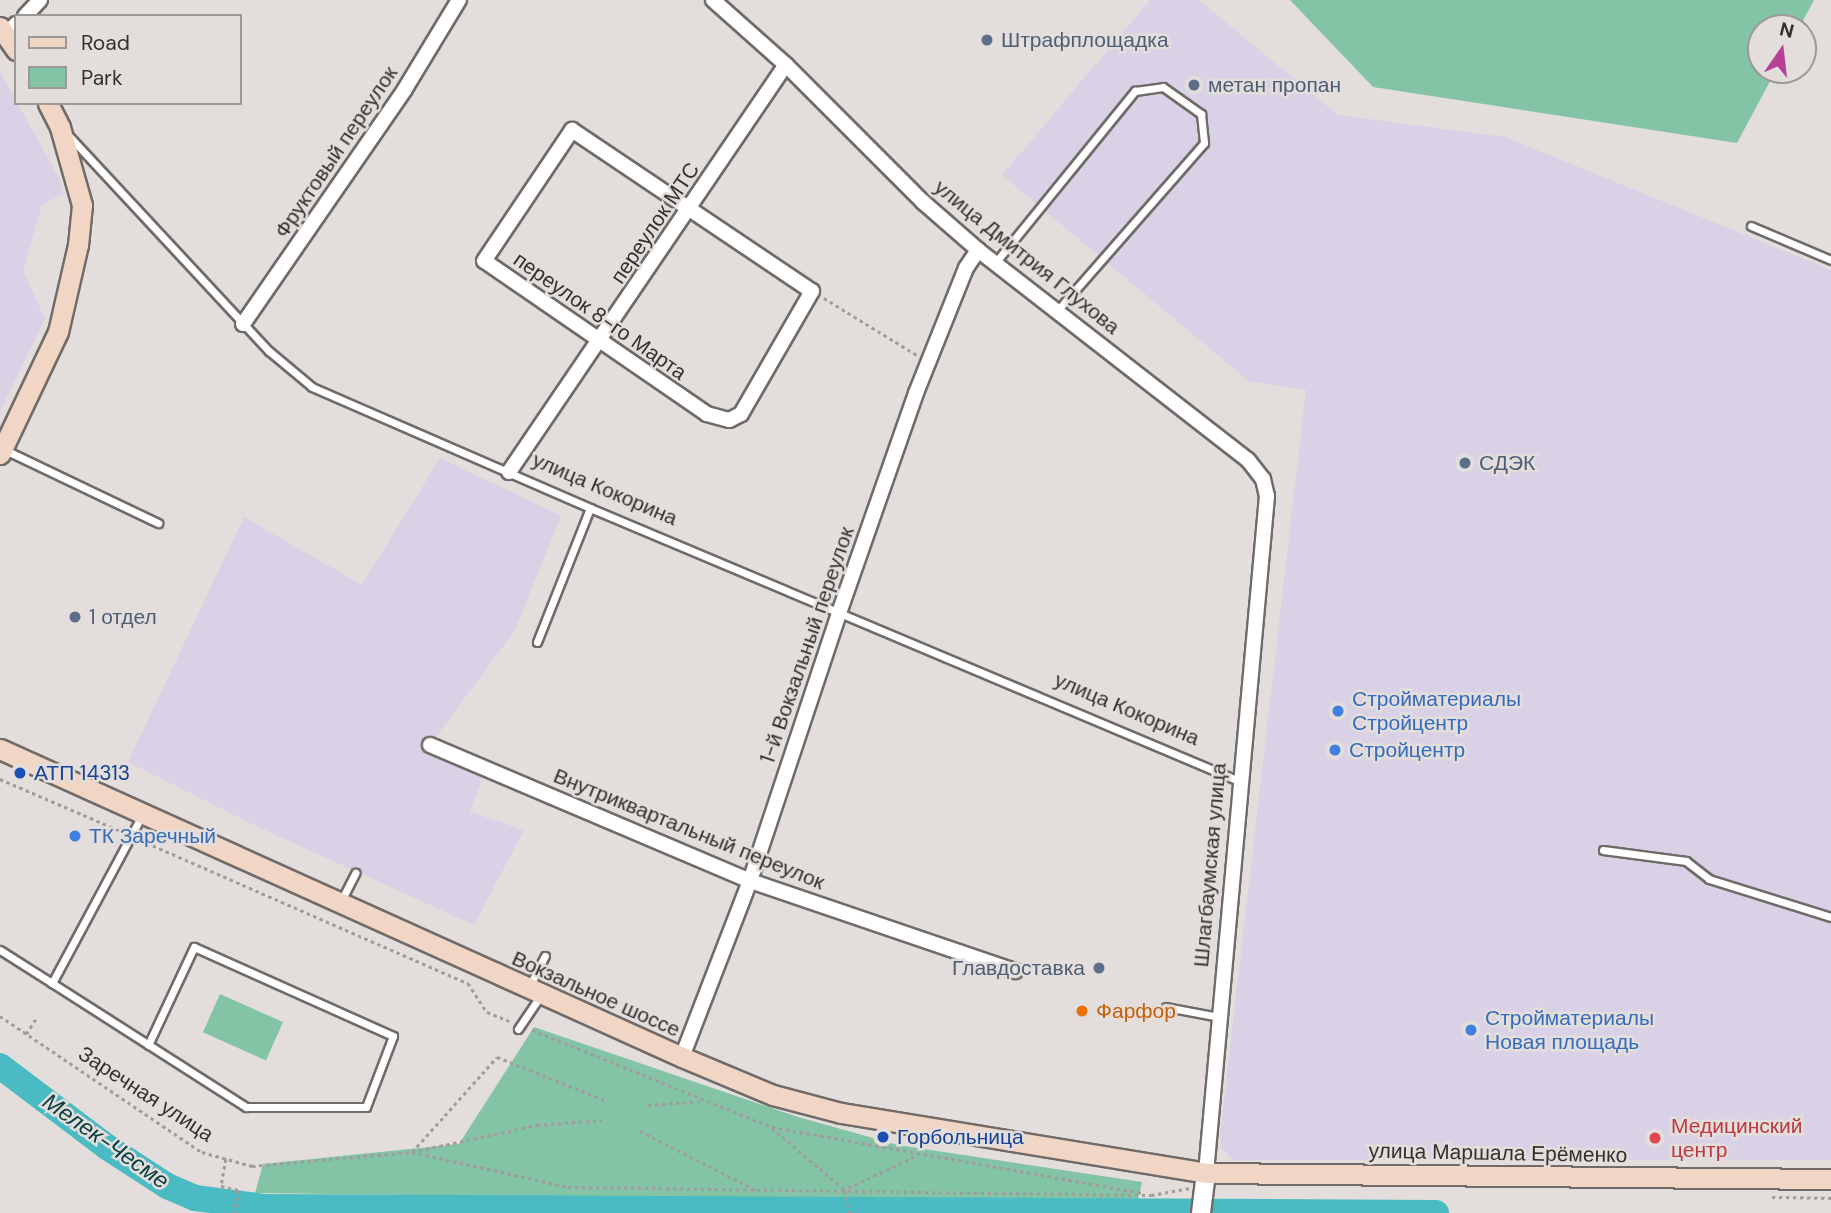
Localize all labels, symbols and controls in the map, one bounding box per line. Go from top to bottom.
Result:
legend [14,14,242,105]
north arrow [1747,14,1817,84]
text: N [1777,16,1796,44]
place label: Штрафплощадка [1001,27,1169,53]
text: Road [81,29,130,57]
marker: Штрафплощадка [979,32,995,48]
street label: Фруктовый переулок [269,61,403,243]
text: Park [81,64,122,92]
place label: метан пропан [1208,72,1341,98]
marker: метан пропан [1186,77,1202,93]
street label: переулок МТС [605,158,705,288]
street label: улица Дмитрия Глухова [929,174,1125,340]
street label: переулок 8-го Марта [509,247,691,385]
street label: улица Кокорина [529,447,681,531]
place label: СДЭК [1479,450,1535,476]
marker: СДЭК [1457,455,1473,471]
street label: 1-й Вокзальный переулок [755,523,859,767]
place label: 1 отдел [89,604,157,630]
marker: 1 отдел [67,609,83,625]
street label: улица Кокорина [1051,667,1203,751]
place label: Стройматериалы Стройцентр [1352,686,1521,736]
marker: Стройматериалы Стройцентр [1330,703,1346,719]
place label: Стройцентр [1349,737,1465,763]
marker: Стройцентр [1327,742,1343,758]
place label: АТП 14313 [34,760,130,786]
street label: Шлагбаумская улица [1189,762,1231,968]
street label: Внутриквартальный переулок [550,763,828,895]
marker: АТП 14313 [12,765,28,781]
place label: ТК Заречный [89,823,216,849]
marker: ТК Заречный [67,828,83,844]
street label: Вокзальное шоссе [508,946,684,1042]
place label: Главдоставка [952,955,1085,981]
marker: Главдоставка [1091,960,1107,976]
place label: Фарфор [1096,998,1176,1024]
marker: Фарфор [1074,1003,1090,1019]
place label: Стройматериалы Новая площадь [1485,1005,1654,1055]
marker: Стройматериалы Новая площадь [1463,1022,1479,1038]
street label: Заречная улица [74,1041,218,1147]
water label: Мелек-Чесме [38,1087,174,1195]
place label: Медицинский центр [1671,1113,1802,1163]
place label: Горбольница [897,1124,1024,1150]
marker: Медицинский центр [1645,1128,1665,1148]
marker: Горбольница [875,1129,891,1145]
street label: улица Маршала Ерёменко [1368,1138,1628,1168]

